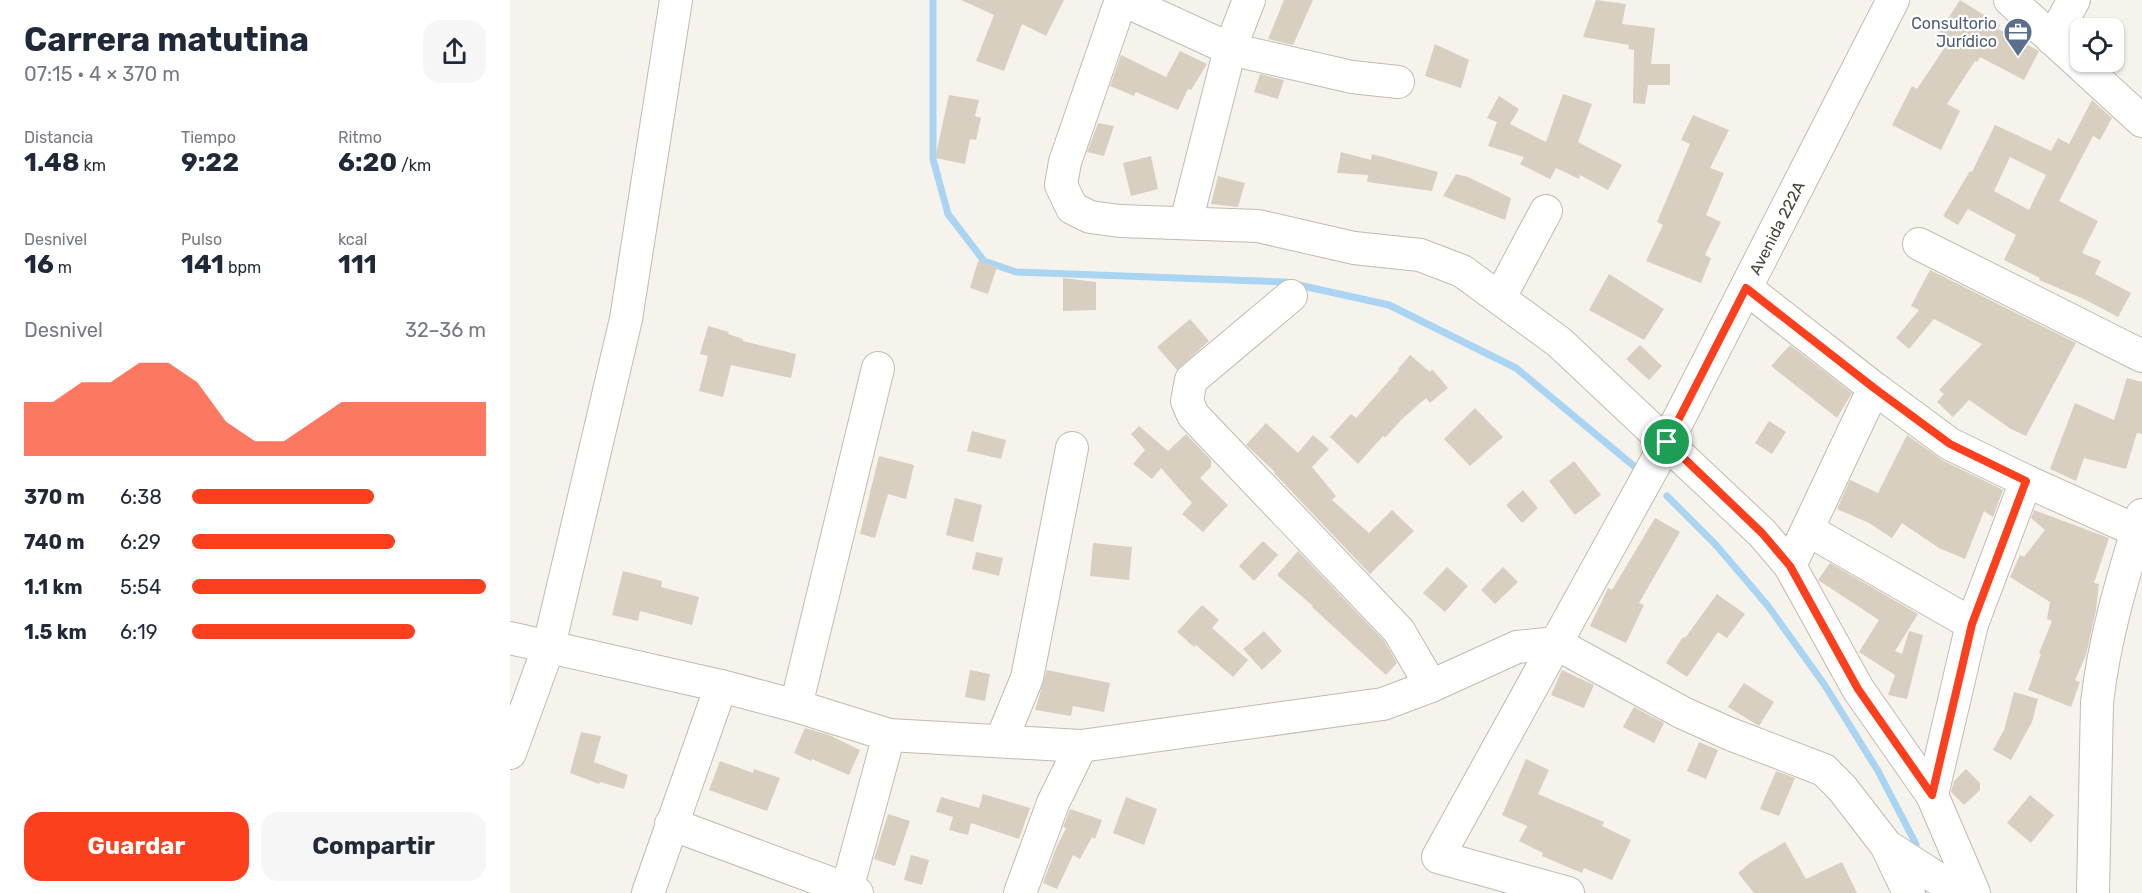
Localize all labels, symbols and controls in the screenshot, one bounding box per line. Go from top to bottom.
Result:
place label: Consultorio Jurídico [1911,14,1997,51]
office icon: Consultorio Jurídico [2002,16,2034,58]
map controls [2070,18,2124,72]
button: locate [2070,18,2124,72]
text: Carrera matutina [24,20,309,59]
button: share [423,20,486,83]
text: 07:15 · 4 × 370 m [24,62,180,86]
text: Distancia [24,128,93,147]
text: Tiempo [181,128,236,147]
text: Ritmo [338,128,382,147]
text: 1.48 [24,147,79,178]
text: 9:22 [181,147,239,178]
text: 6:20 [338,147,397,178]
text: km [79,156,106,175]
text: /km [397,156,431,175]
street label: Avenida 222A [1745,178,1809,278]
text: Desnivel [24,230,87,249]
text: Pulso [181,230,222,249]
text: kcal [338,230,367,249]
text: 16 [24,249,54,280]
text: 141 [181,249,224,280]
text: 111 [338,249,377,280]
text: m [54,258,72,277]
text: bpm [224,258,261,277]
text: Desnivel [24,318,103,342]
text: 32–36 m [405,318,486,342]
pin [1641,416,1692,467]
icon: arrive [1650,425,1683,458]
text: 370 m [24,485,85,509]
text: 6:38 [120,485,162,509]
text: 740 m [24,530,85,554]
text: 6:29 [120,530,161,554]
text: 1.1 km [24,575,83,599]
text: 5:54 [120,575,161,599]
text: 1.5 km [24,620,87,644]
text: 6:19 [120,620,158,644]
button: Guardar [24,812,249,881]
button: Compartir [261,812,486,881]

